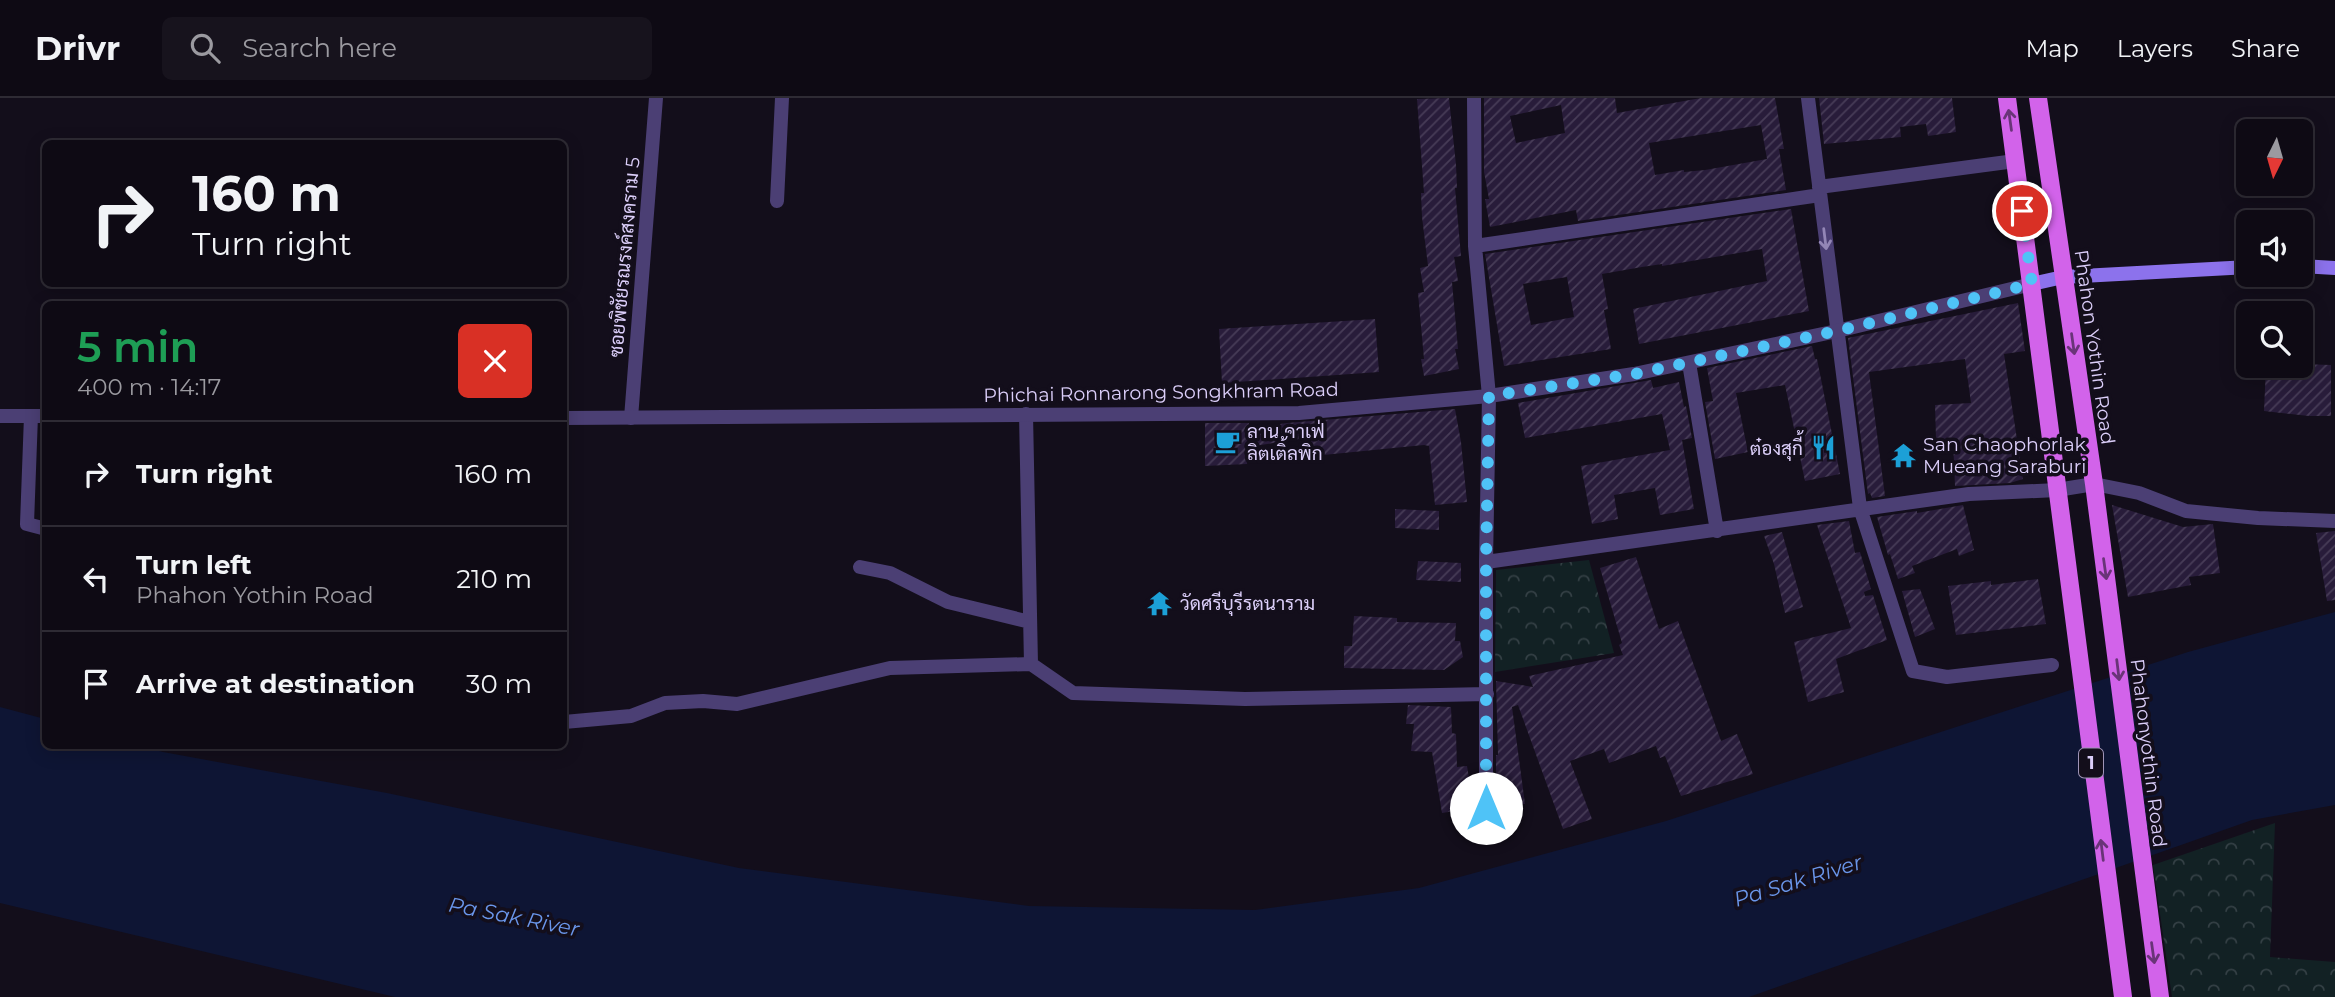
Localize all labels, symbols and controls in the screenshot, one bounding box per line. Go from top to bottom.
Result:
search box [162,17,652,80]
text: Drivr [35,28,120,68]
icon: search [186,29,224,67]
text: Search here [242,32,397,64]
text: Map [2025,34,2079,63]
text: Layers [2117,34,2193,63]
text: Share [2231,34,2300,63]
one-way arrow [2003,109,2016,132]
north arrow [2236,119,2314,196]
map controls [2236,119,2313,378]
street label: ซอยพิชัยรณรงค์สงคราม 5 [603,156,645,358]
text: 160 m [192,164,341,223]
icon: right [77,168,168,259]
pin [1992,181,2052,241]
icon: arrive [2003,192,2041,230]
button: sound [2236,210,2313,287]
text: Turn right [192,224,352,263]
one-way arrow [1819,227,1832,250]
street label: Phahon Yothin Road [2069,248,2120,446]
button: search [2236,301,2313,378]
text: 5 min [77,321,198,373]
button: close [458,324,532,398]
one-way arrow [2067,332,2080,355]
text: 400 m · 14:17 [77,373,221,401]
street label: Phichai Ronnarong Songkhram Road [983,378,1339,407]
place label: ลาน คาเฟ่ ลิตเติ้ลพิก [1247,419,1325,465]
cafe icon: ลาน คาเฟ่ ลิตเติ้ลพิก [1213,428,1241,456]
place label: ต๋องสุกี้ [1750,430,1804,461]
place label: San Chaophorlak Mueang Saraburi [1923,433,2087,478]
restaurant icon: ต๋องสุกี้ [1809,434,1837,462]
temple icon: San Chaophorlak Mueang Saraburi [1889,441,1917,469]
icon: right [77,455,115,493]
text: Turn right [136,458,272,490]
text: 160 m [455,458,532,490]
text: Turn left [136,549,252,581]
one-way arrow [2098,557,2111,580]
icon: left [77,560,115,598]
text: 210 m [456,563,532,595]
text: Phahon Yothin Road [136,581,374,609]
temple icon: วัดศรีบุรีรตนาราม [1146,589,1174,617]
place label: วัดศรีบุรีรตนาราม [1180,591,1315,616]
street label: Phahonyothin Road [2126,657,2171,849]
one-way arrow [2111,658,2124,681]
icon: arrive [77,665,115,703]
text: Arrive at destination [136,668,415,700]
text: 30 m [466,668,532,700]
road number: 1 [2079,748,2103,778]
position arrow [1449,771,1523,845]
one-way arrow [2096,839,2109,862]
water label: Pa Sak River [1731,849,1866,912]
water label: Pa Sak River [447,892,582,942]
one-way arrow [2147,941,2160,964]

